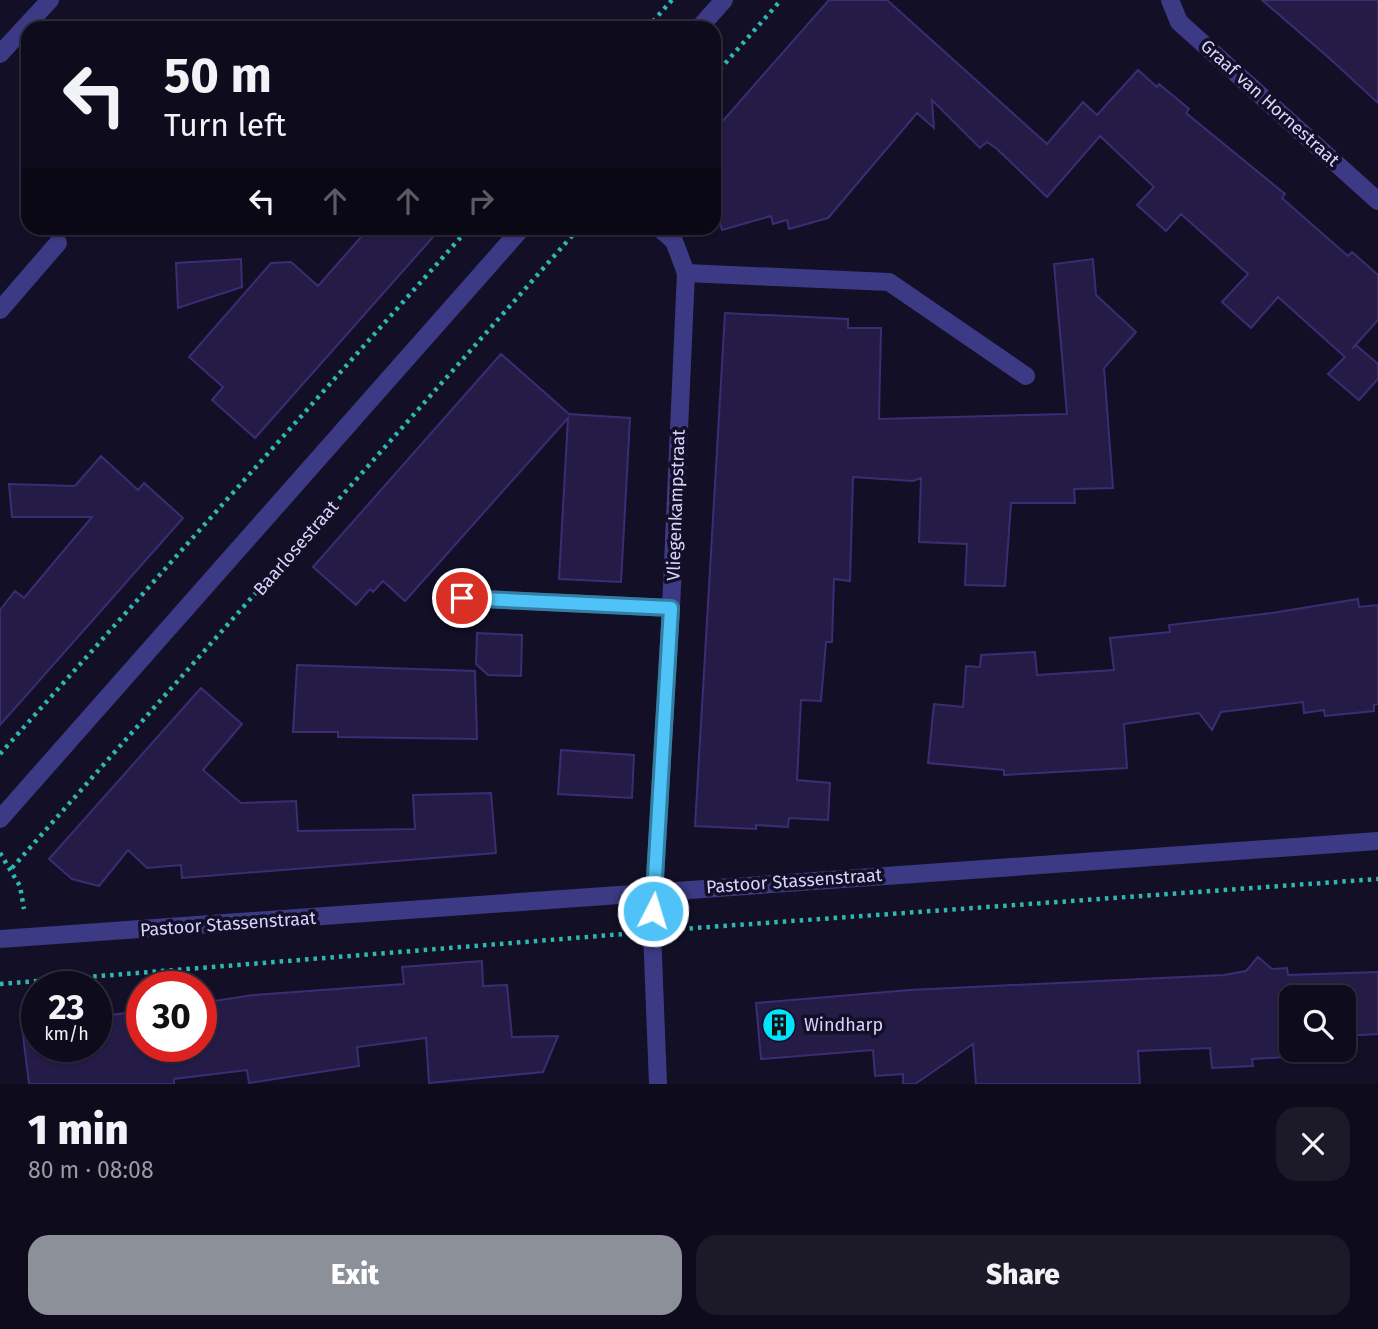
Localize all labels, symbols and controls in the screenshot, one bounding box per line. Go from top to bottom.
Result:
street label: Graaf van Hornestraat [1196,35,1344,171]
text: 50 m [164,46,272,105]
icon: left [49,49,140,140]
text: Turn left [164,106,286,144]
icon: left [243,182,281,220]
icon: ahead [316,182,354,220]
icon: ahead [389,182,427,220]
icon: right [462,182,500,220]
street label: Vliegenkampstraat [662,428,690,581]
street label: Baarlosestraat [249,496,344,600]
pin [432,568,492,628]
icon: arrive [443,579,481,617]
street label: Pastoor Stassenstraat [705,864,883,898]
position arrow [616,874,690,948]
street label: Pastoor Stassenstraat [139,907,317,941]
speed limit sign: 30 [126,971,217,1062]
map controls [1279,985,1356,1062]
button: search [1279,985,1356,1062]
text: 23 [48,986,85,1028]
building icon: Windharp [760,1006,798,1044]
place label: Windharp [804,1014,883,1036]
text: km/h [44,1023,89,1045]
text: 1 min [28,1105,129,1155]
button: close [1276,1107,1350,1181]
text: 80 m · 08:08 [28,1156,154,1184]
button: Exit [28,1235,682,1315]
button: Share [696,1235,1350,1315]

